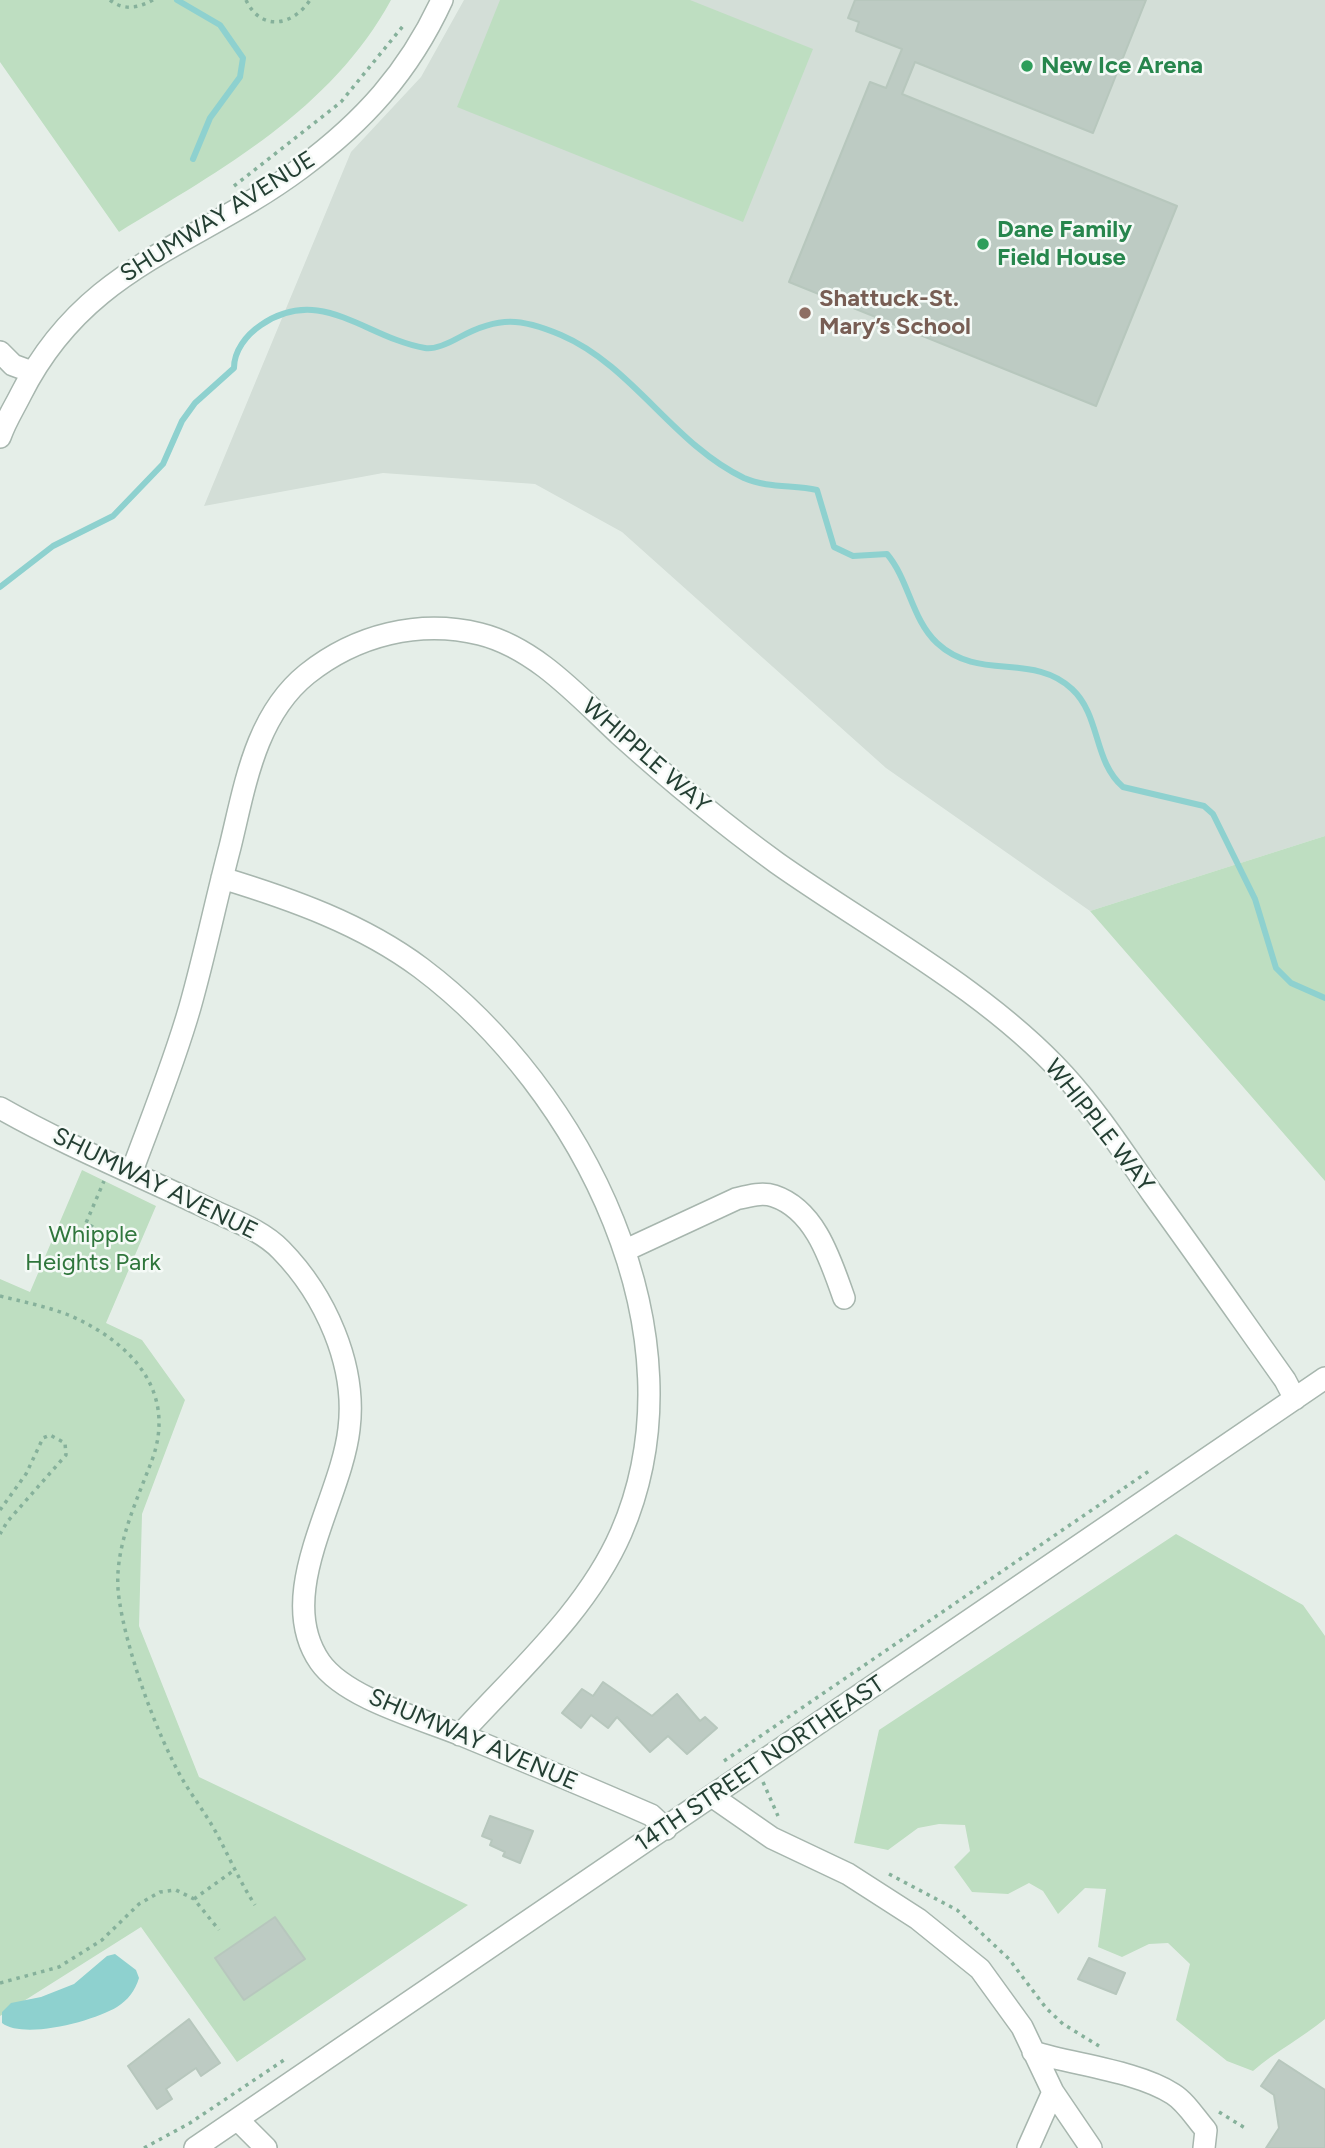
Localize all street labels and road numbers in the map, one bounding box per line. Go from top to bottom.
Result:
street label: SHUMWAY AVENUE [115,145,321,289]
street label: WHIPPLE WAY [576,692,716,820]
street label: WHIPPLE WAY [1038,1054,1160,1198]
street label: SHUMWAY AVENUE [48,1122,262,1246]
street label: 14TH STREET NORTHEAST [630,1670,890,1858]
street label: SHUMWAY AVENUE [364,1683,582,1797]

